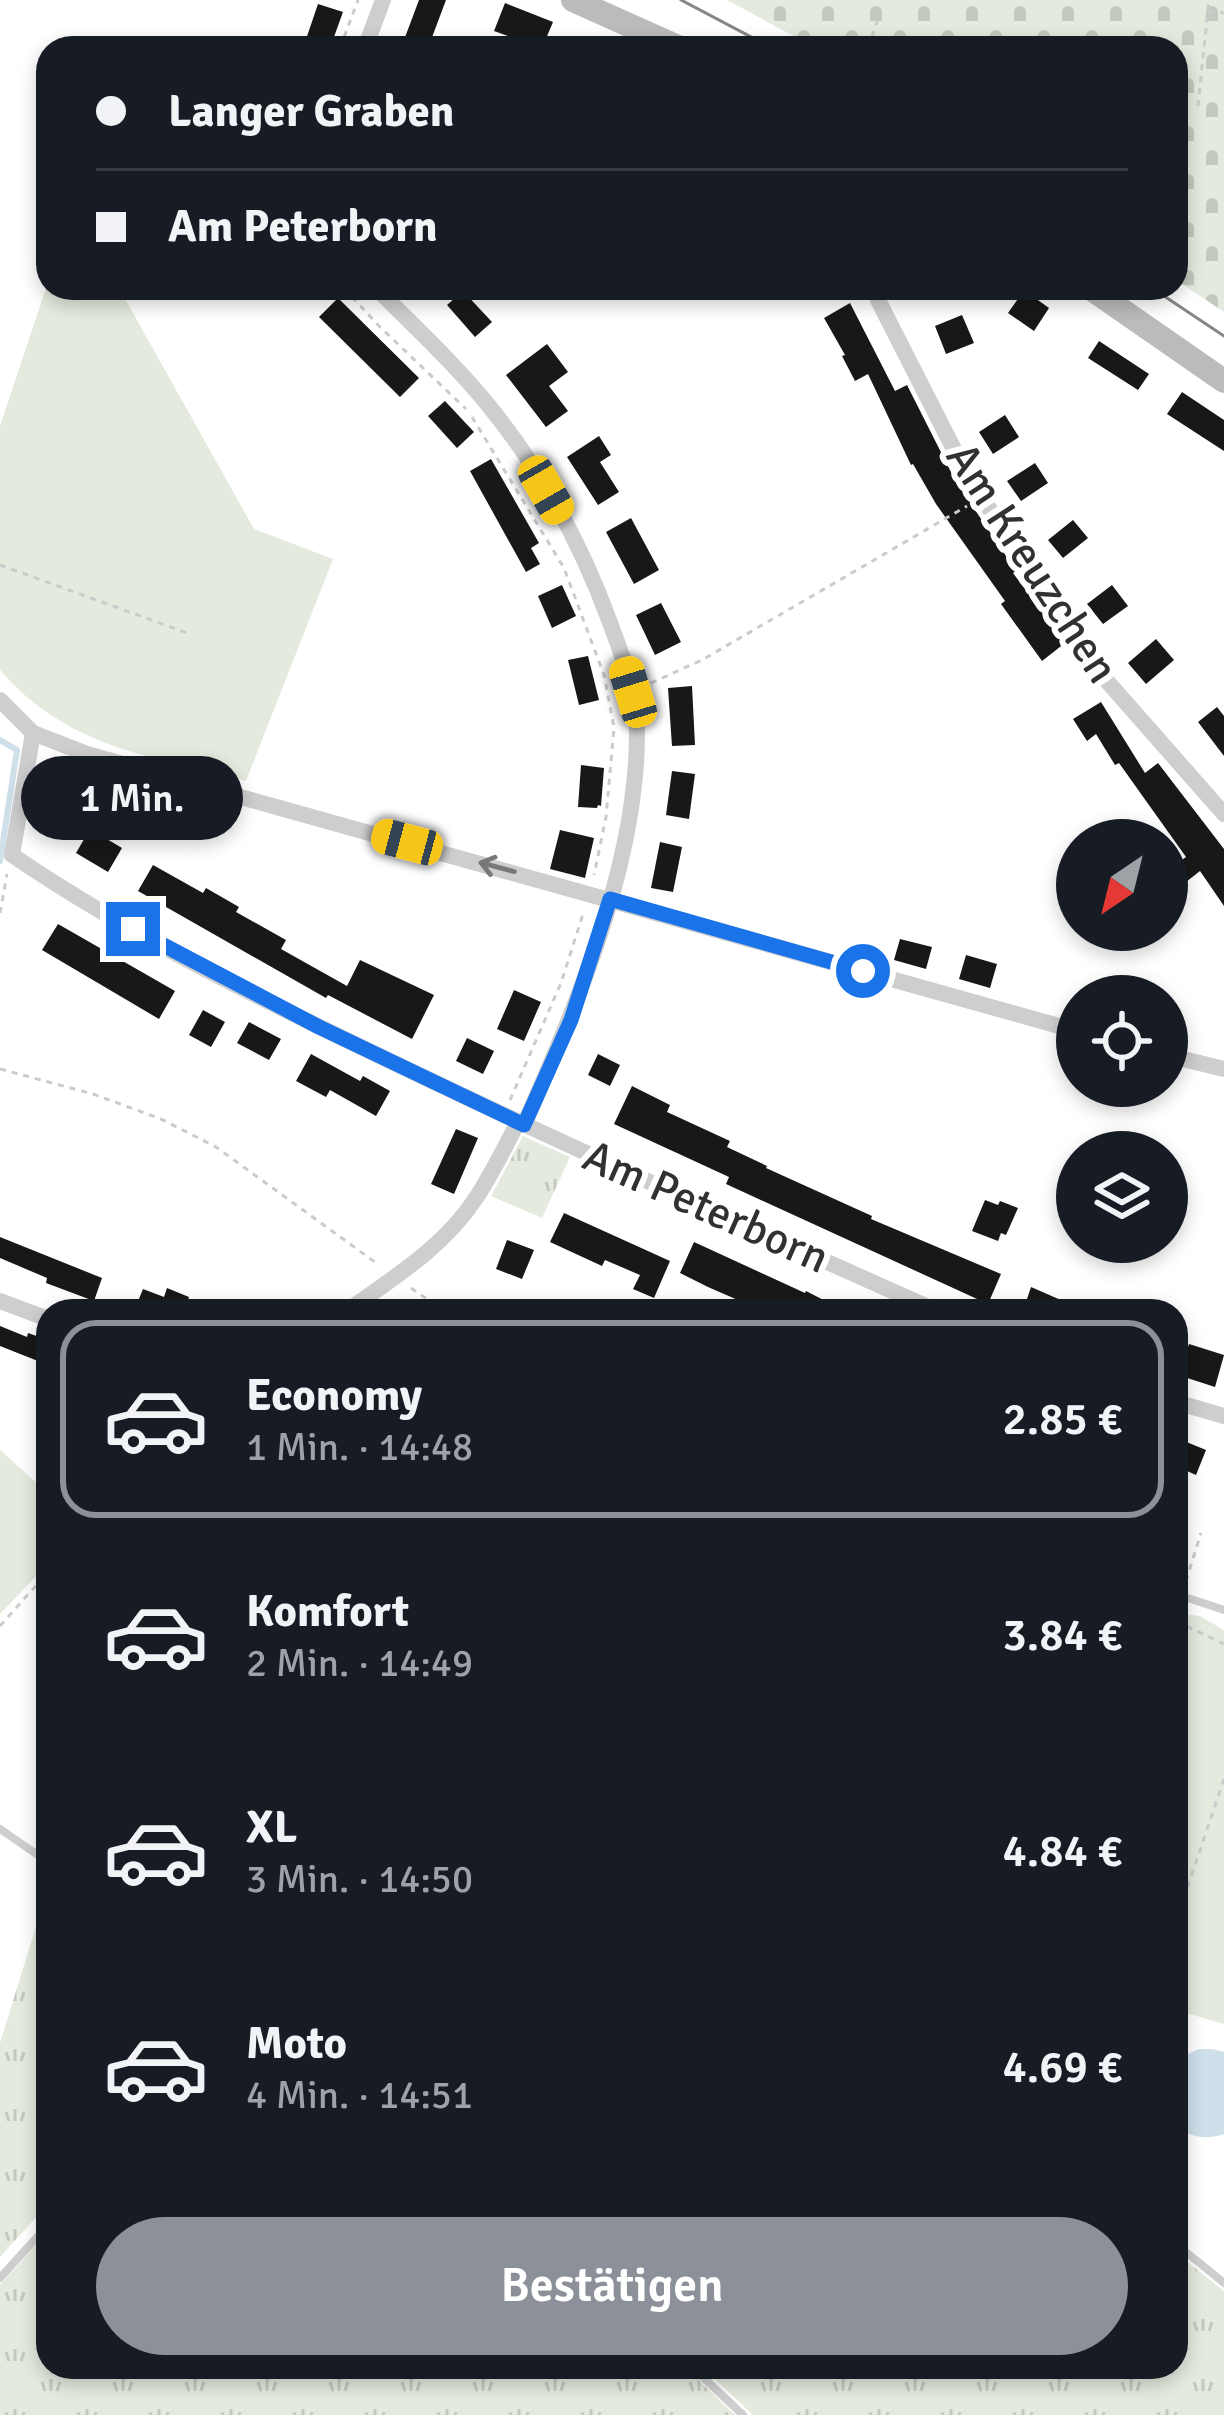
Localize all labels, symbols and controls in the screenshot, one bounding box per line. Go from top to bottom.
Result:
text: Langer Graben [168,84,454,139]
text: Am Peterborn [168,199,438,254]
street label: Am Kreuzchen [934,433,1130,693]
car [512,450,580,530]
car [605,652,661,732]
callout: 1 Min. [22,755,244,839]
text: 1 Min. [80,774,184,822]
car [368,815,446,869]
north arrow [1056,819,1188,951]
map controls [1056,819,1188,1263]
one-way arrow [479,855,517,877]
route end [106,902,160,956]
route start [836,944,890,998]
button: locate [1056,975,1188,1107]
street label: Am Peterborn [575,1128,837,1286]
button: layers [1056,1131,1188,1263]
icon: car [102,1365,210,1473]
text: Economy [246,1368,422,1423]
text: 2.85 € [1003,1392,1122,1447]
text: 1 Min. · 14:48 [246,1423,473,1471]
icon: car [102,1581,210,1689]
text: Komfort [246,1584,409,1639]
text: 3.84 € [1003,1608,1122,1663]
text: 2 Min. · 14:49 [246,1639,473,1687]
icon: car [102,1797,210,1905]
text: XL [246,1800,297,1855]
text: 4.84 € [1003,1824,1122,1879]
text: 3 Min. · 14:50 [246,1855,473,1903]
icon: car [102,2013,210,2121]
text: Moto [246,2016,347,2071]
text: 4.69 € [1003,2040,1122,2095]
text: 4 Min. · 14:51 [246,2071,473,2119]
button: Bestätigen [96,2217,1128,2355]

